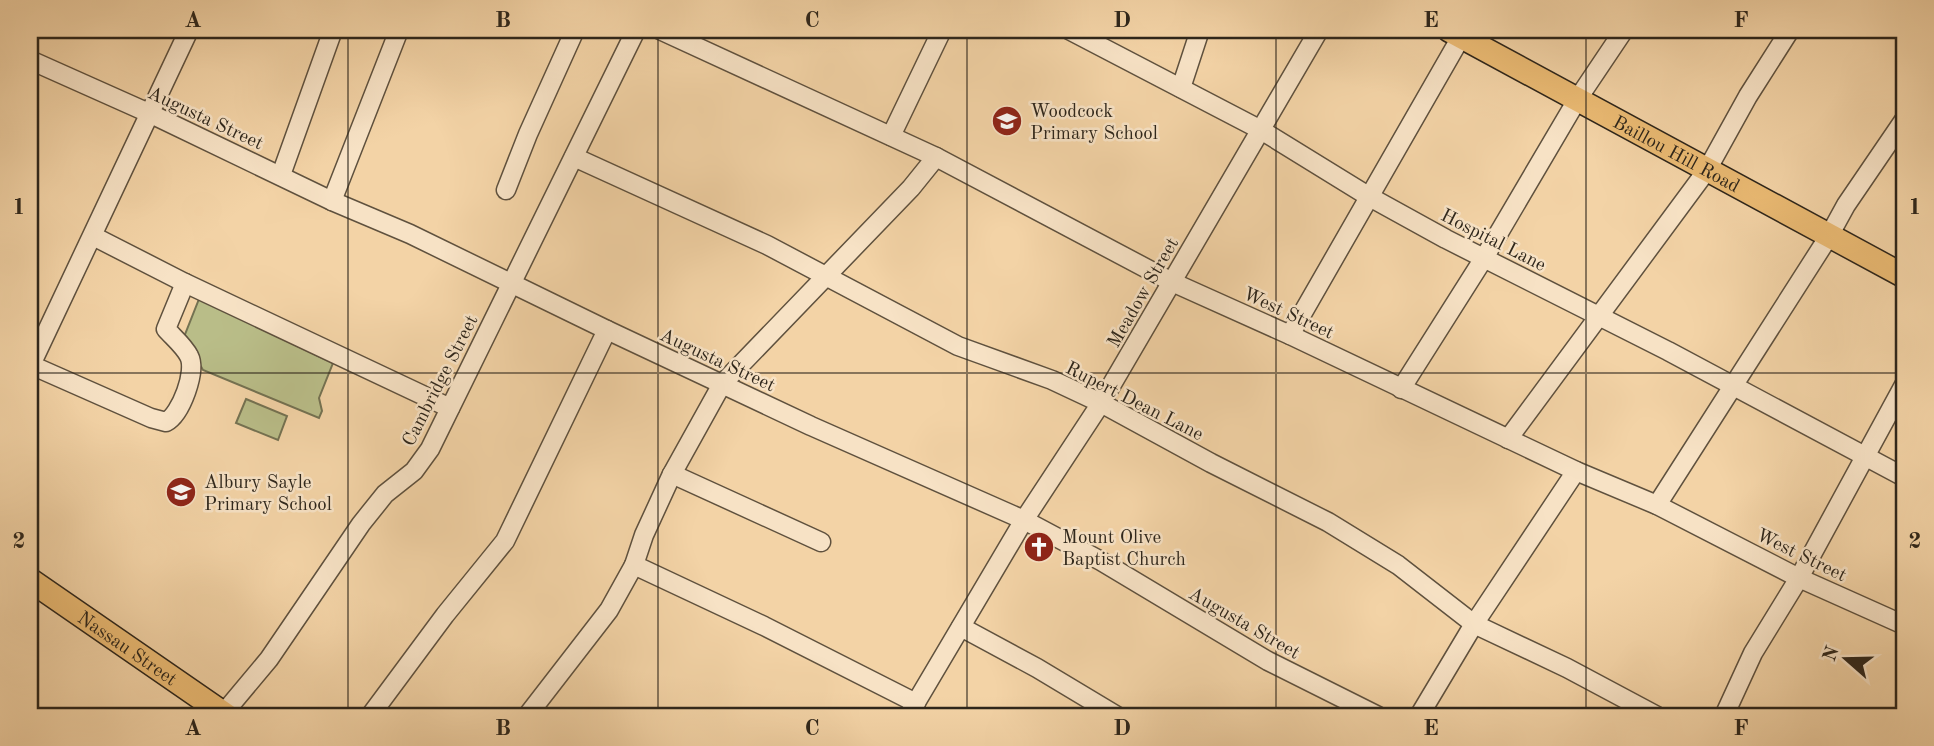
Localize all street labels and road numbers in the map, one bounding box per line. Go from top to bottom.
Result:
street label: Augusta Street [144,84,266,154]
street label: Baillou Hill Road [1609,114,1742,197]
street label: Hospital Lane [1437,207,1549,276]
street label: Meadow Street [1105,235,1183,351]
street label: West Street [1240,285,1336,344]
street label: Cambridge Street [400,312,482,450]
street label: Augusta Street [656,326,778,396]
street label: Rupert Dean Lane [1062,359,1206,445]
street label: West Street [1753,526,1849,586]
street label: Augusta Street [1185,585,1303,664]
street label: Nassau Street [73,609,180,690]

